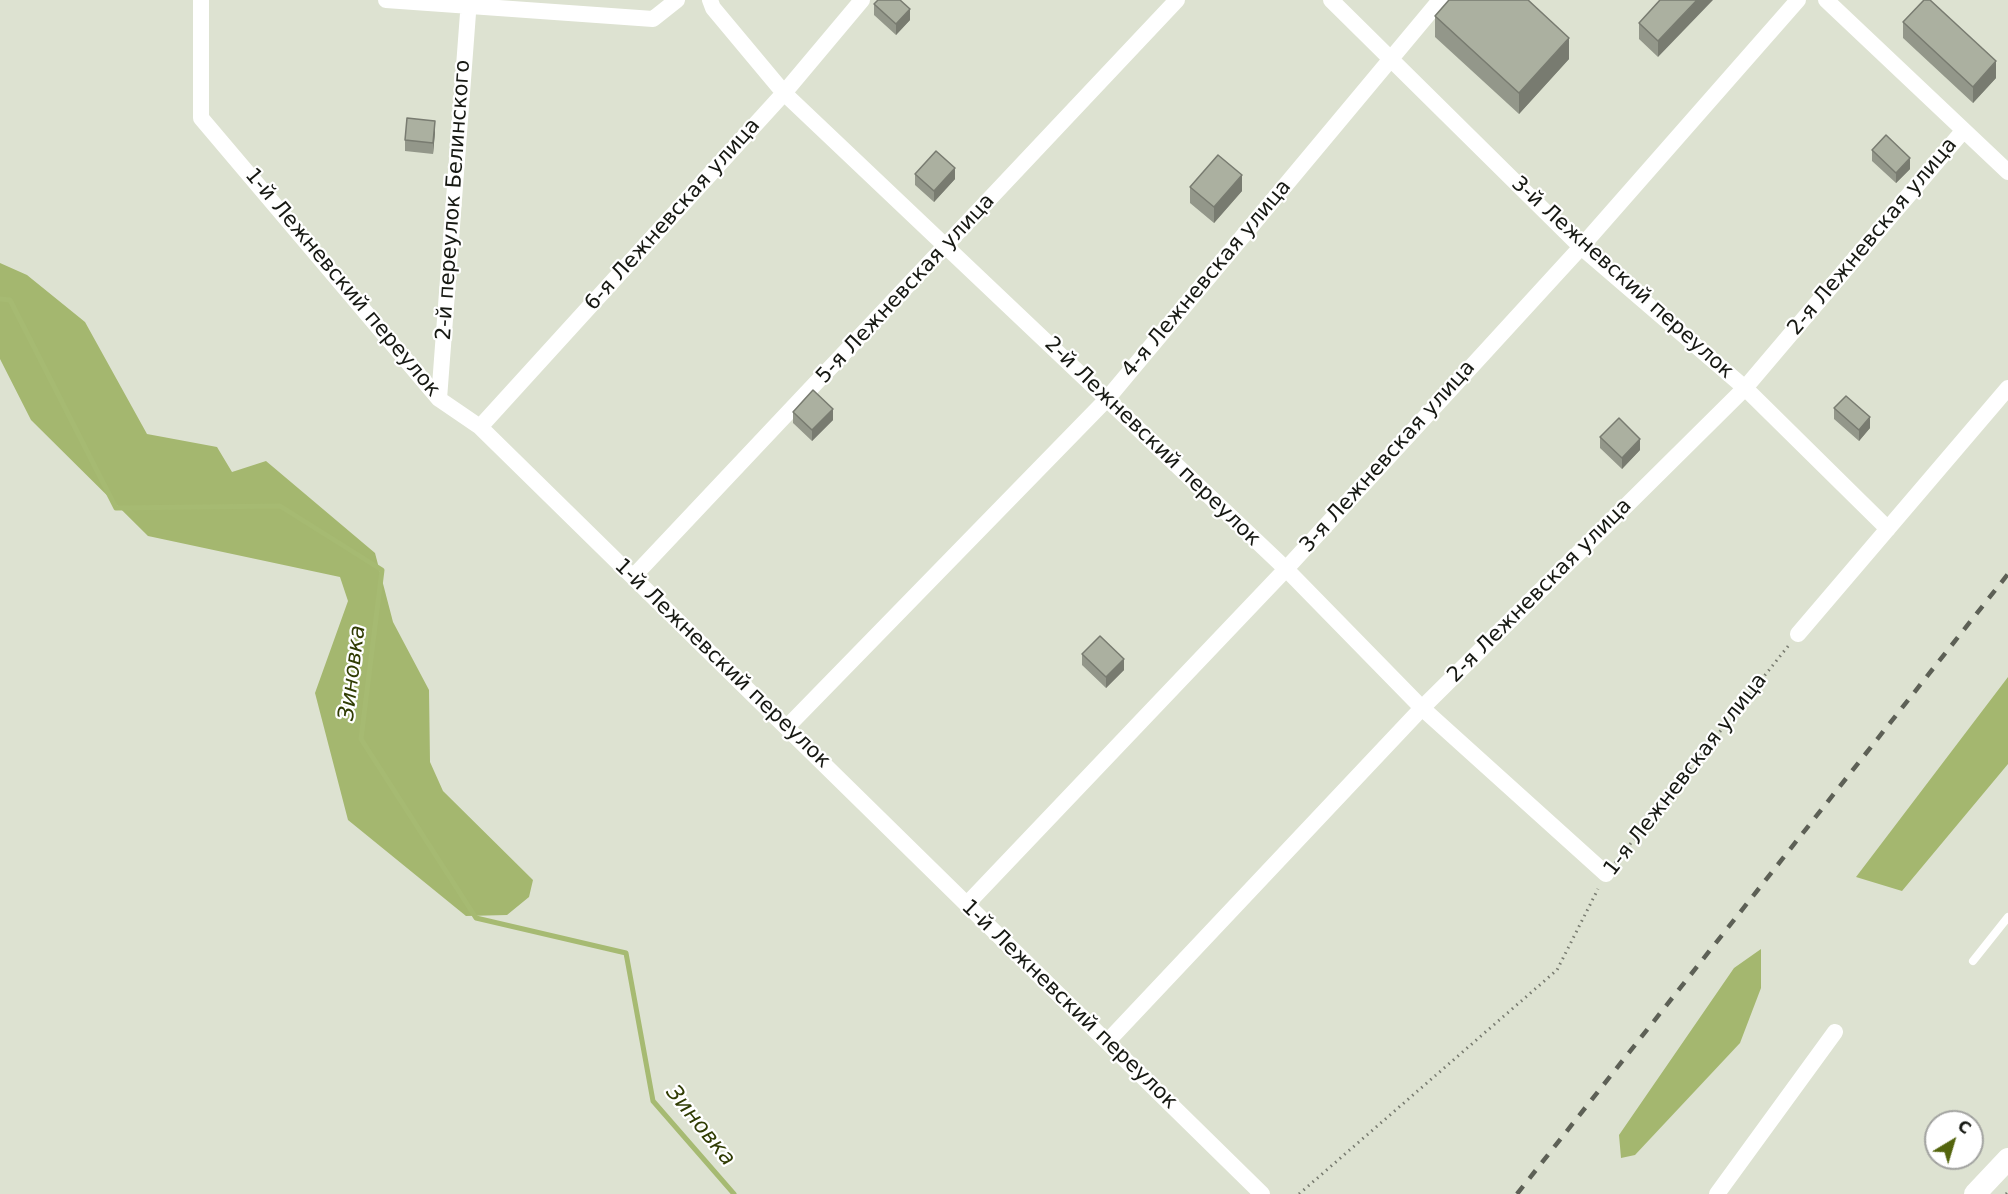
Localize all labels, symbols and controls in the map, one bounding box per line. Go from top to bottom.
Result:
street label: 2-й переулок Белинского [432,59,476,341]
street label: 6-я Лежневская улица [580,114,766,316]
street label: 2-я Лежневская улица [1783,133,1963,341]
street label: 1-й Лежневский переулок [239,164,445,402]
street label: 3-й Лежневский переулок [1506,171,1738,385]
street label: 4-я Лежневская улица [1117,175,1297,383]
street label: 5-я Лежневская улица [812,189,1000,389]
street label: 2-й Лежневский переулок [1039,332,1265,552]
street label: 3-я Лежневская улица [1295,356,1481,558]
street label: 2-я Лежневская улица [1443,494,1637,688]
street label: 1-й Лежневский переулок [609,554,835,774]
water label: Зиновка [334,624,372,722]
street label: 1-я Лежневская улица [1599,669,1773,881]
street label: 1-й Лежневский переулок [956,895,1182,1115]
water label: Зиновка [660,1080,740,1172]
north arrow [1924,1110,1984,1170]
text: С [1954,1116,1975,1138]

